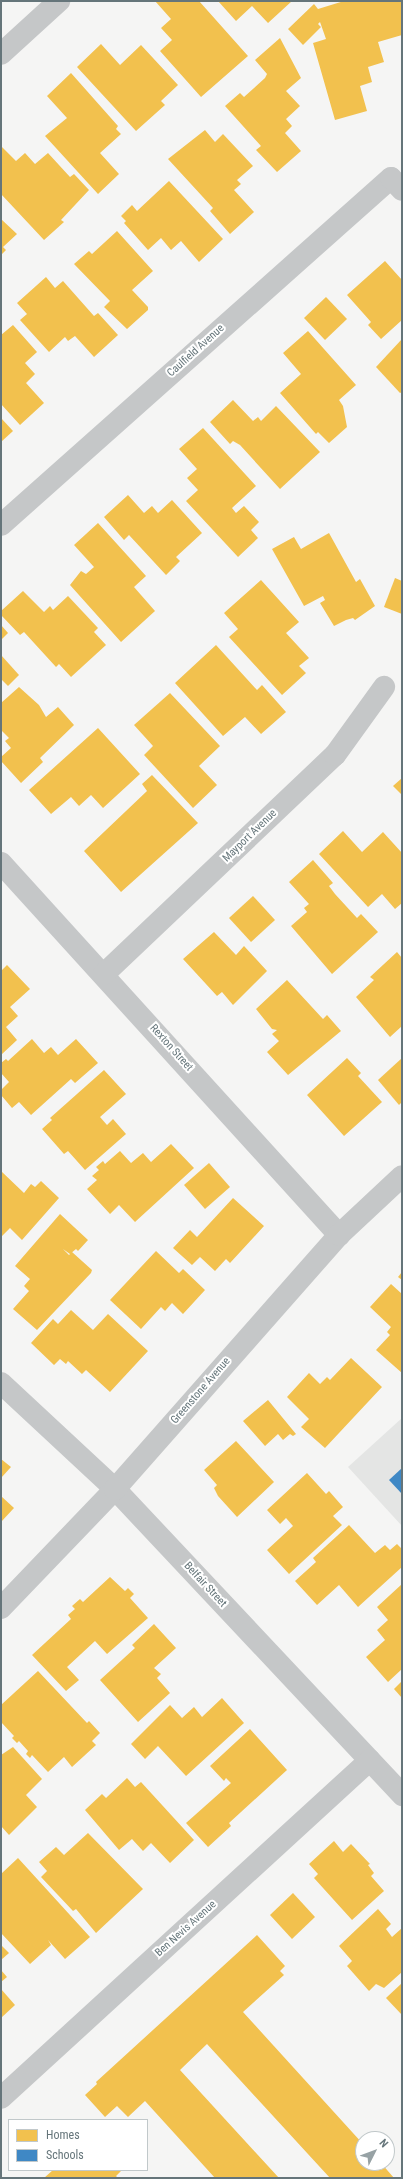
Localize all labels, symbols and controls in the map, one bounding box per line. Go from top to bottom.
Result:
street label: Caulfield Avenue [165,322,227,380]
street label: Mayport Avenue [220,807,280,865]
street label: Rexton Street [147,1022,195,1074]
street label: Greenstone Avenue [169,1355,233,1427]
street label: Belfair Street [181,1560,229,1610]
street label: Ben Nevis Avenue [153,1898,219,1960]
legend [8,2119,148,2171]
text: Homes [46,2128,80,2142]
north arrow [355,2131,395,2171]
text: N [376,2136,391,2150]
text: Schools [46,2148,84,2162]

